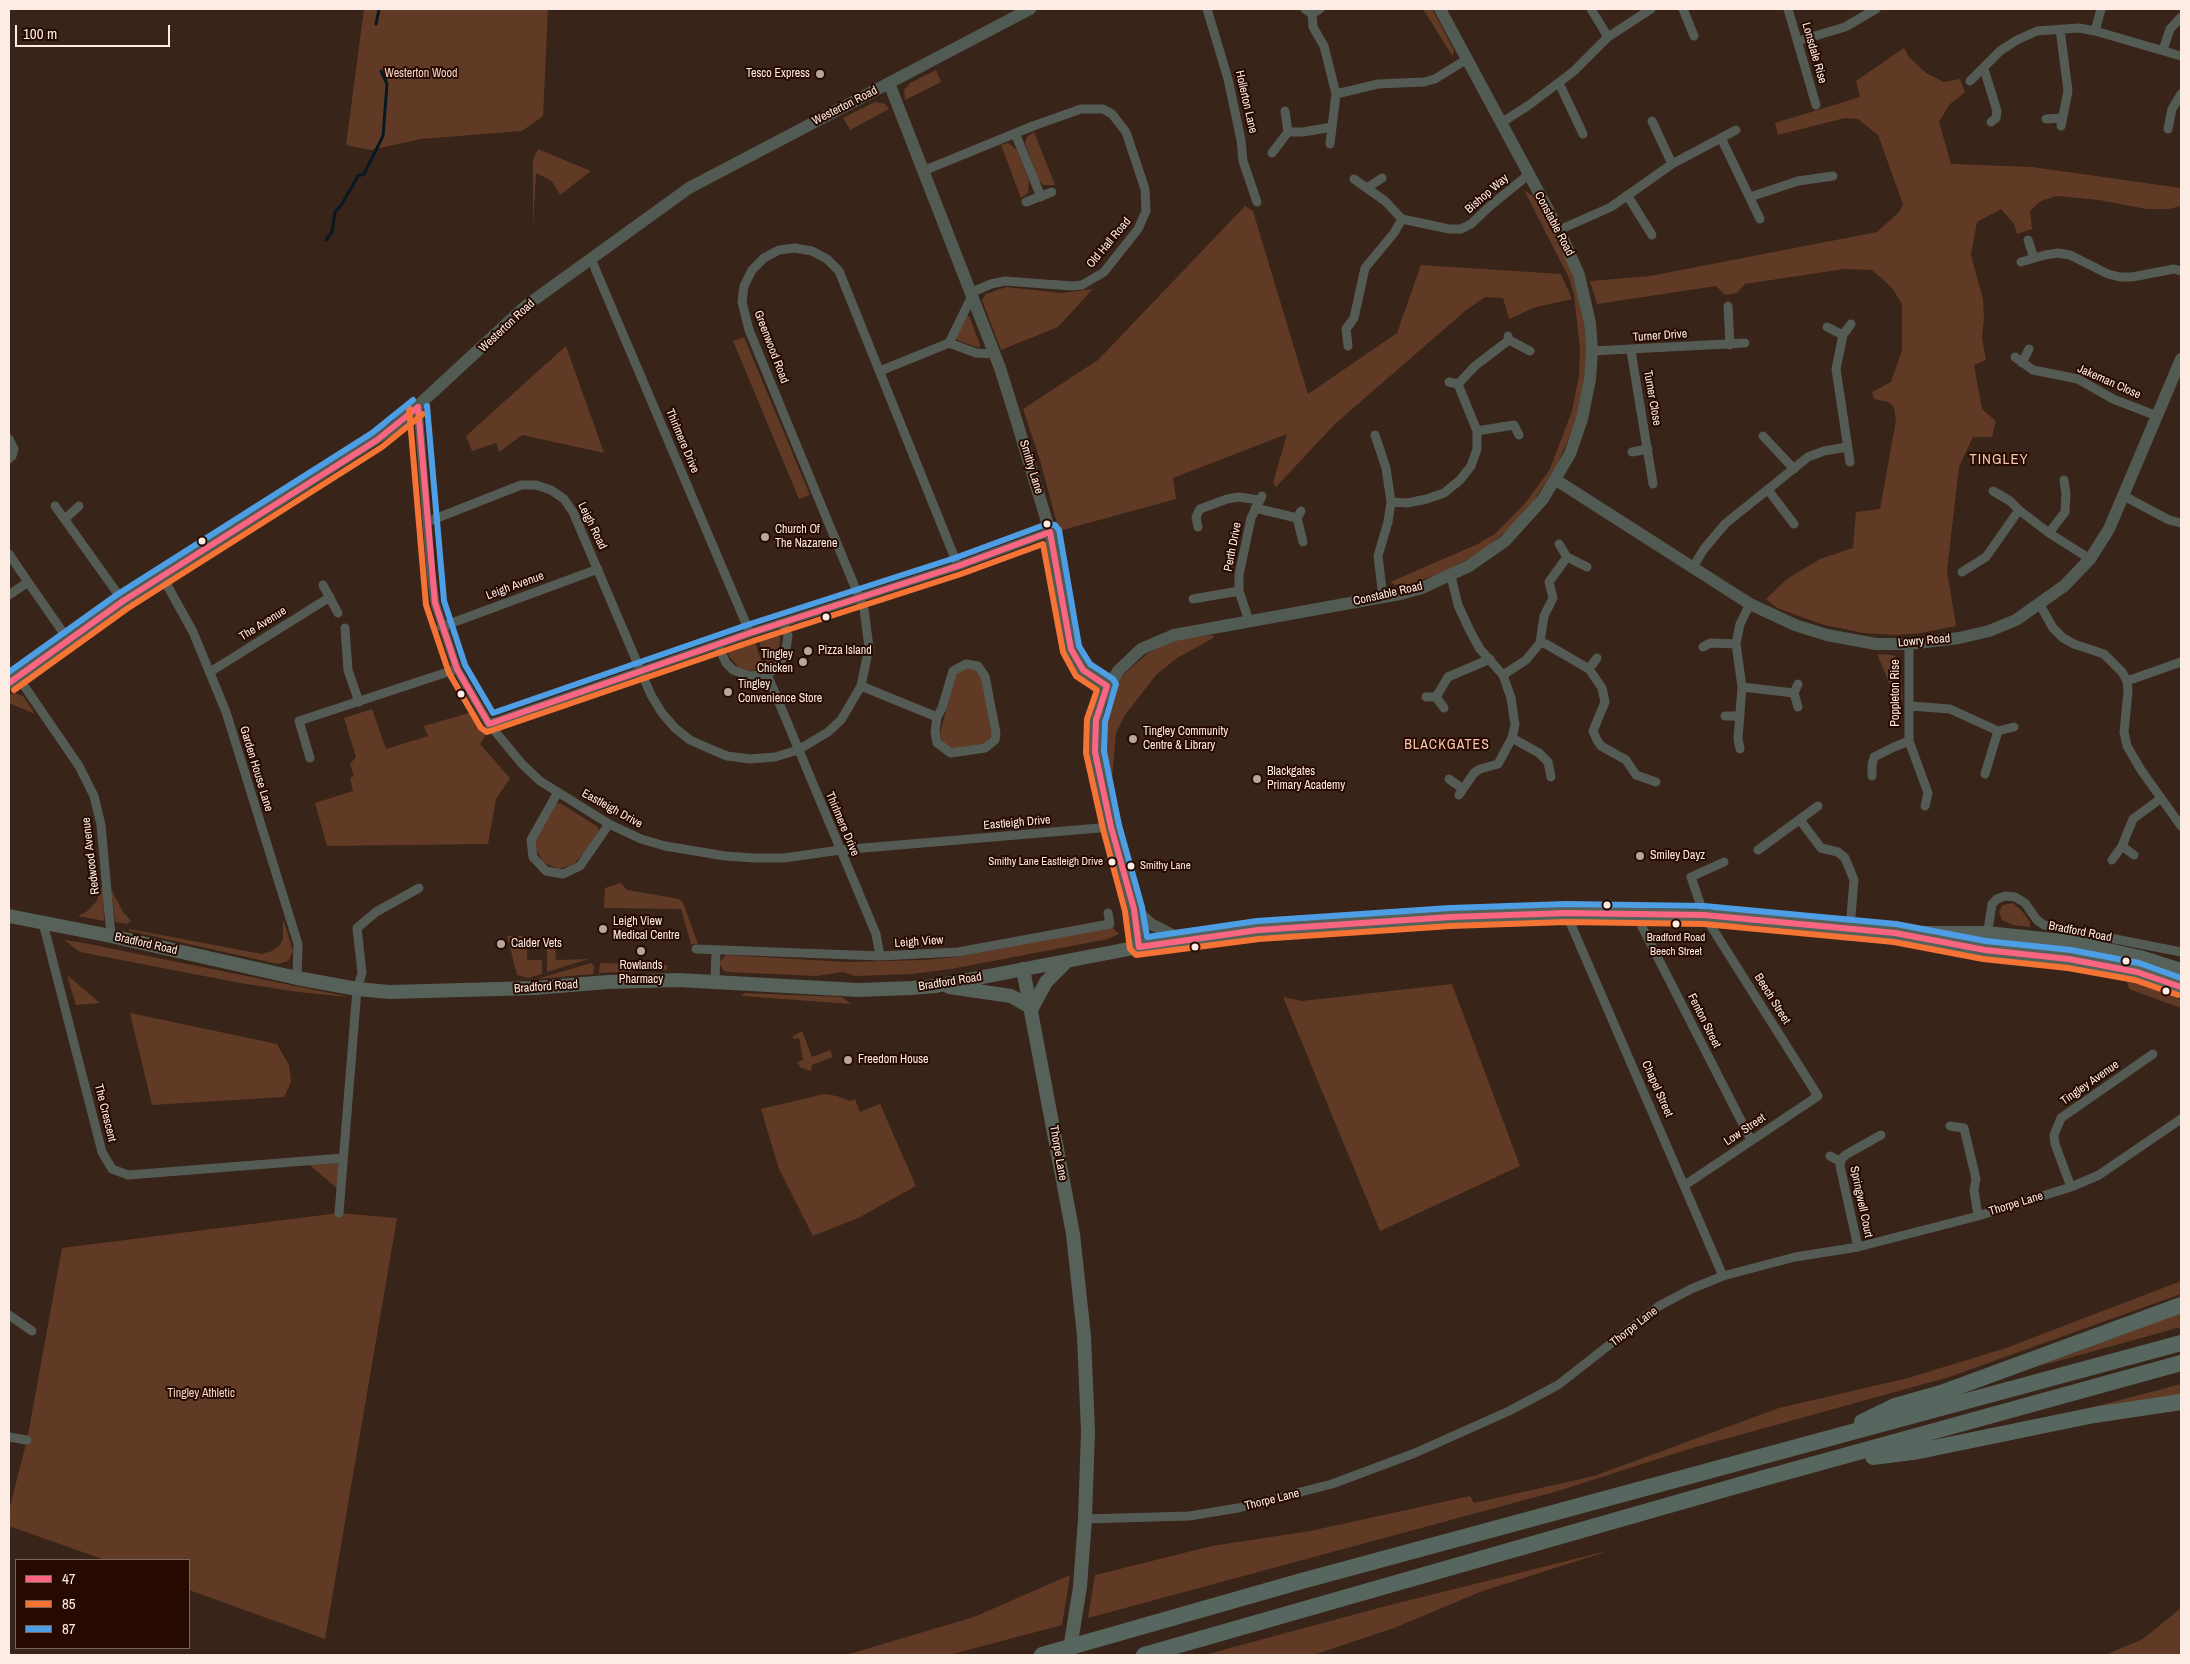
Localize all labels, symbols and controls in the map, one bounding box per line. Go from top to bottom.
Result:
scale bar [18,15,172,47]
street label: Lonsdale Rise [1798,21,1830,85]
text: 100 m [23,23,57,44]
park label: Westerton Wood [385,67,457,81]
place label: Tesco Express [746,67,810,81]
marker: Tesco Express [814,68,826,80]
street label: Hollerton Lane [1232,69,1260,135]
street label: Westerton Road [810,83,880,129]
street label: Bishop Way [1462,171,1512,217]
street label: Constable Road [1531,189,1577,259]
street label: Old Hall Road [1084,215,1134,271]
street label: Westerton Road [476,297,538,355]
street label: Greenwood Road [750,308,792,386]
street label: Turner Drive [1632,327,1688,345]
street label: Jakeman Close [2075,362,2143,402]
street label: Turner Close [1640,369,1664,427]
street label: Thirlmere Drive [662,407,702,475]
street label: Smithy Lane [1016,438,1046,496]
district label: TINGLEY [1968,451,2030,469]
street label: Leigh Road [574,500,610,552]
unlabelled marker [1042,519,1052,529]
street label: Perth Drive [1221,521,1245,573]
place label: Church Of The Nazarene [775,523,837,551]
marker: Church Of The Nazarene [759,531,771,543]
unlabelled marker [197,536,207,546]
street label: Leigh Avenue [484,569,546,603]
street label: Constable Road [1352,579,1424,609]
street label: The Avenue [237,604,289,644]
unlabelled marker [821,612,831,622]
street label: Lowry Road [1897,632,1951,650]
place label: Pizza Island [818,644,872,658]
marker: Pizza Island [802,645,814,657]
place label: Tingley Chicken [757,648,793,676]
marker: Tingley Chicken [797,656,809,668]
street label: Poppleton Rise [1889,659,1903,727]
place label: Tingley Convenience Store [738,678,822,706]
marker: Tingley Convenience Store [722,686,734,698]
unlabelled marker [456,689,466,699]
street label: Garden House Lane [236,725,276,813]
place label: Tingley Community Centre & Library [1143,725,1228,753]
marker: Tingley Community Centre & Library [1127,733,1139,745]
district label: BLACKGATES [1403,737,1491,753]
place label: Blackgates Primary Academy [1267,765,1345,793]
marker: Blackgates Primary Academy [1251,773,1263,785]
street label: Eastleigh Drive [579,786,645,832]
street label: Thirlmere Drive [822,790,862,858]
street label: Eastleigh Drive [983,813,1051,833]
street label: Redwood Avenue [79,817,103,895]
place label: Smiley Dayz [1650,849,1705,863]
marker: Smiley Dayz [1634,850,1646,862]
place label: Smithy Lane Eastleigh Drive [988,855,1103,869]
marker: Smithy Lane Eastleigh Drive [1107,857,1117,867]
place label: Smithy Lane [1140,859,1191,873]
marker: Smithy Lane [1126,861,1136,871]
unlabelled marker [1602,900,1612,910]
place label: Leigh View Medical Centre [613,915,680,943]
marker: Bradford Road Beech Street [1671,919,1681,929]
street label: Bradford Road [2047,919,2113,945]
marker: Leigh View Medical Centre [597,923,609,935]
street label: Bradford Road [113,930,179,958]
place label: Bradford Road Beech Street [1647,931,1705,957]
street label: Leigh View [894,933,944,951]
place label: Calder Vets [511,937,562,951]
marker: Calder Vets [495,938,507,950]
unlabelled marker [1190,942,1200,952]
marker: Rowlands Pharmacy [635,945,647,957]
unlabelled marker [2121,956,2131,966]
place label: Rowlands Pharmacy [619,959,663,987]
street label: Bradford Road [917,970,983,994]
street label: Beech Street [1751,971,1793,1027]
street label: Bradford Road [514,978,578,996]
unlabelled marker [2161,986,2171,996]
street label: Fenton Street [1684,991,1724,1051]
place label: Freedom House [858,1053,929,1067]
marker: Freedom House [842,1054,854,1066]
street label: Tingley Avenue [2058,1058,2122,1108]
street label: Chapel Street [1638,1059,1676,1119]
street label: The Crescent [91,1083,119,1143]
street label: Low Street [1721,1111,1769,1149]
street label: Thorpe Lane [1046,1124,1070,1182]
street label: Springwell Court [1846,1165,1876,1239]
street label: Thorpe Lane [1987,1189,2045,1219]
street label: Thorpe Lane [1608,1304,1660,1350]
park label: Tingley Athletic [167,1387,235,1401]
street label: Thorpe Lane [1243,1486,1301,1514]
legend [15,1559,190,1649]
text: 47 [62,1568,76,1589]
text: 85 [62,1593,76,1614]
text: 87 [62,1618,76,1639]

